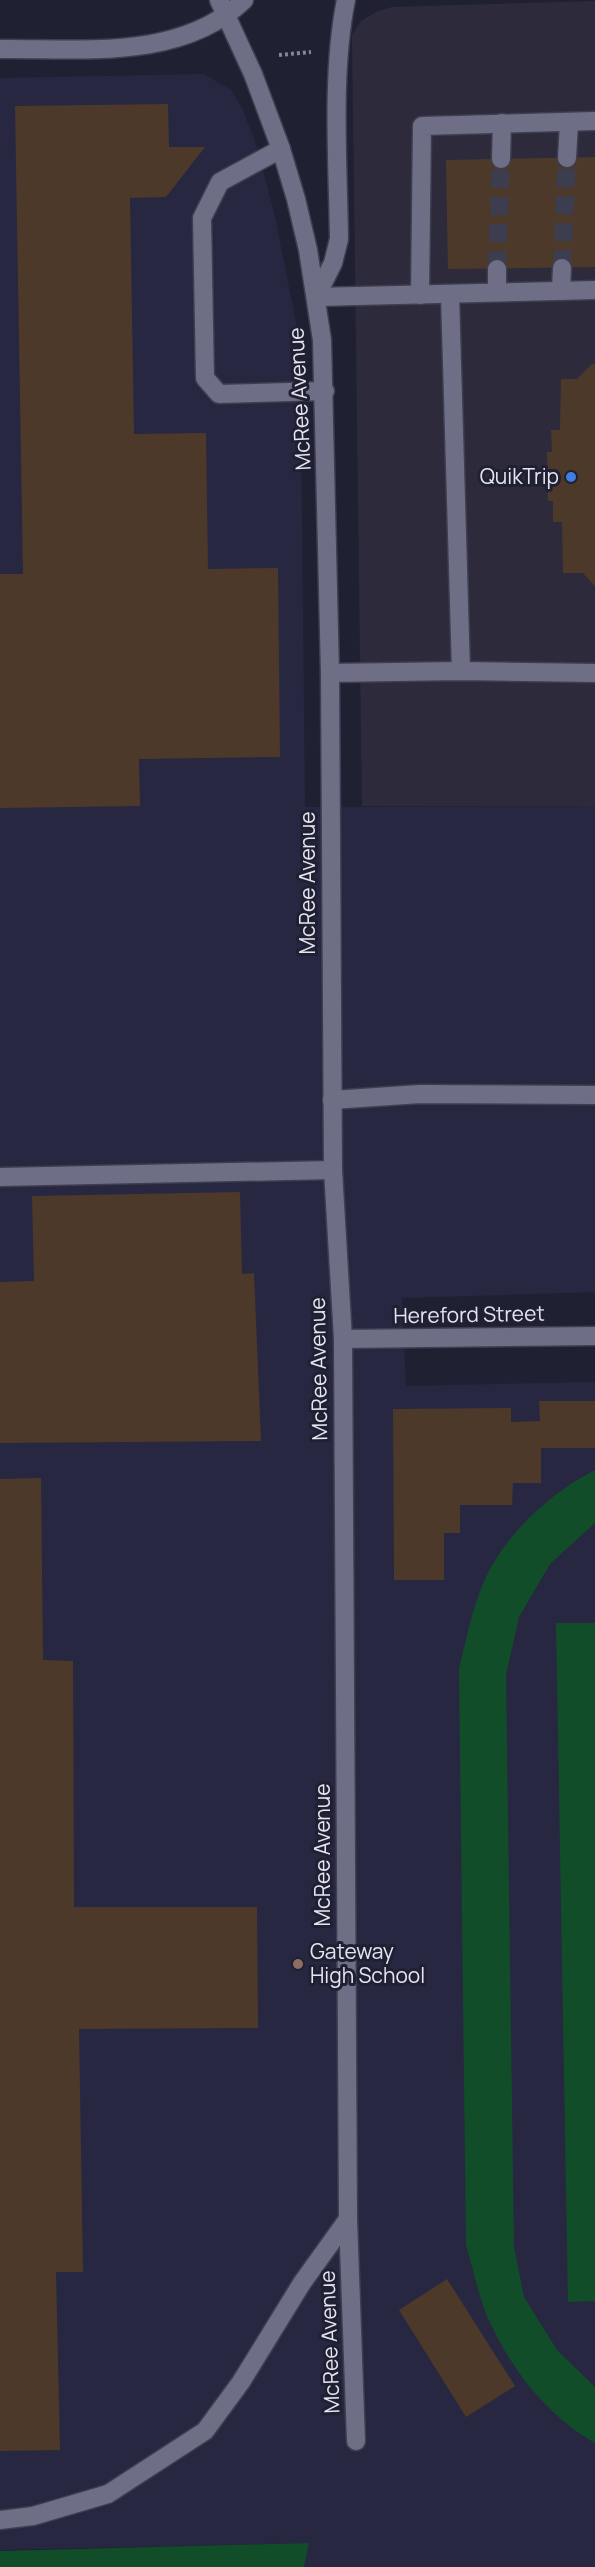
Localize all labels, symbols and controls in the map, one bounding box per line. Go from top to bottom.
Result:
street label: McRee Avenue [281,327,317,471]
place label: QuikTrip [480,462,559,490]
marker: QuikTrip [564,470,578,484]
street label: McRee Avenue [293,811,321,955]
street label: McRee Avenue [303,1297,333,1441]
street label: Hereford Street [393,1299,545,1329]
street label: McRee Avenue [308,1783,336,1927]
place label: Gateway High School [310,1937,425,1989]
marker: Gateway High School [291,1957,305,1971]
street label: McRee Avenue [313,2270,345,2414]

